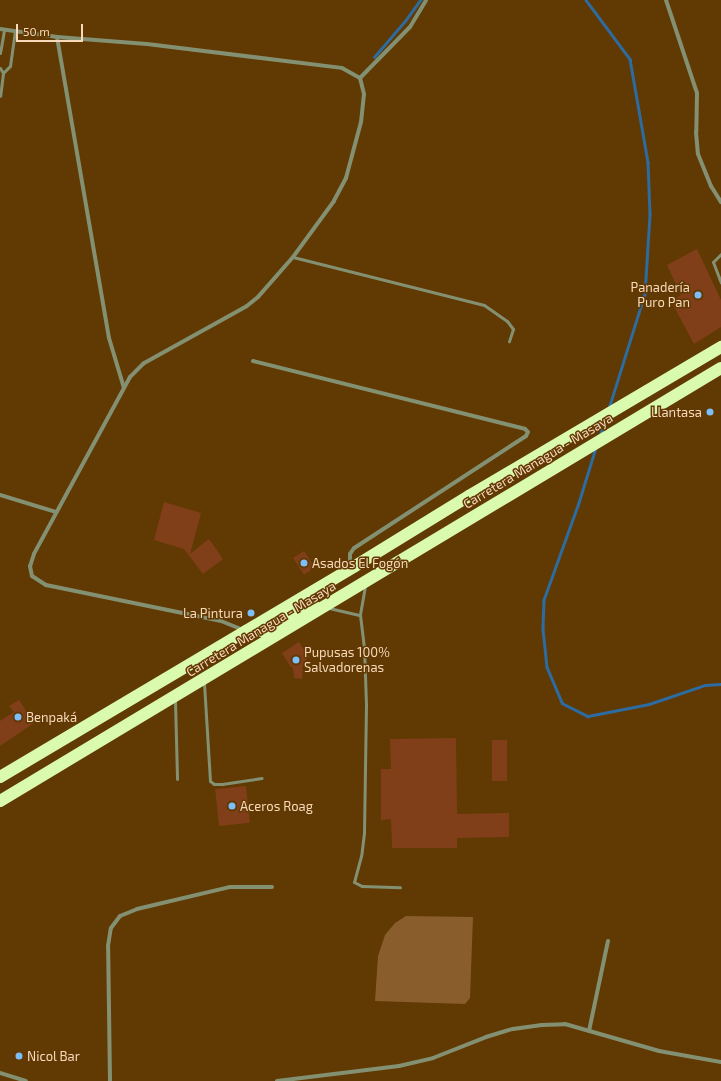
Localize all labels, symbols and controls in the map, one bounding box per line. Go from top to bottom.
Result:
scale bar [18,16,85,42]
text: 50 m [23,24,50,38]
place label: Panadería Puro Pan [631,280,690,311]
marker: Panadería Puro Pan [693,290,703,300]
place label: Llantasa [651,404,702,420]
marker: Llantasa [705,407,715,417]
street label: Carretera Managua - Masaya [460,410,616,512]
place label: Asados El Fogón [312,555,409,571]
marker: Asados El Fogón [299,558,309,568]
street label: Carretera Managua - Masaya [183,578,339,680]
place label: La Pintura [183,605,243,621]
marker: La Pintura [246,608,256,618]
place label: Pupusas 100% Salvadorenas [304,645,390,676]
marker: Pupusas 100% Salvadorenas [291,655,301,665]
place label: Benpaká [26,709,77,725]
marker: Benpaká [13,712,23,722]
place label: Aceros Roag [240,798,313,814]
marker: Aceros Roag [227,801,237,811]
place label: Nicol Bar [27,1048,80,1064]
marker: Nicol Bar [14,1051,24,1061]

